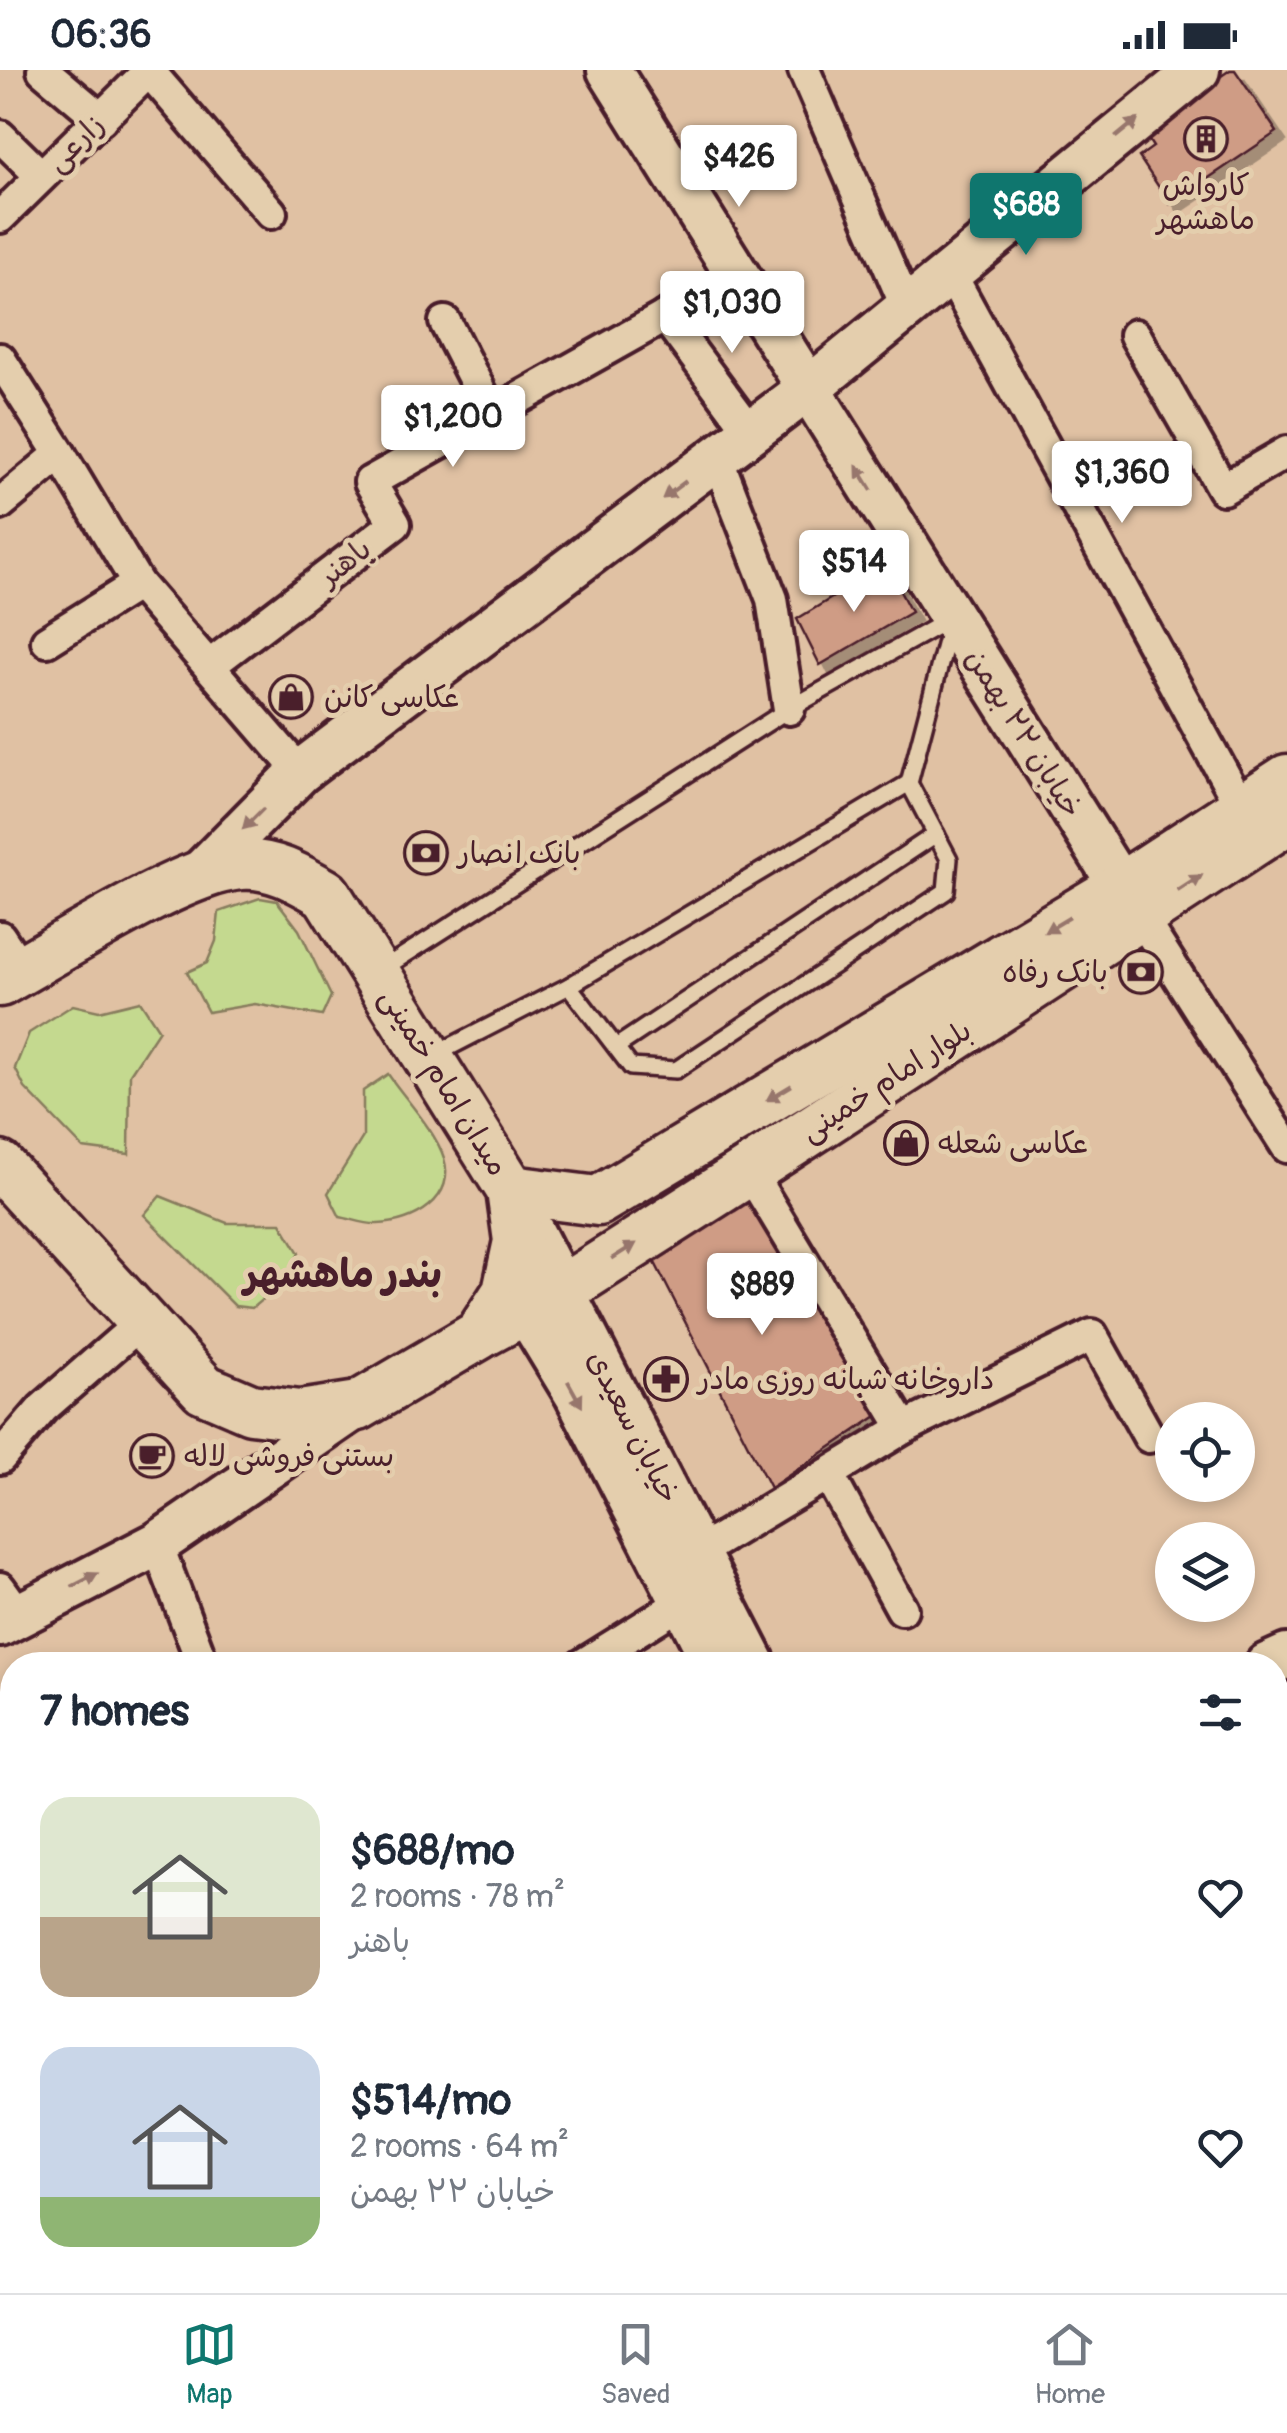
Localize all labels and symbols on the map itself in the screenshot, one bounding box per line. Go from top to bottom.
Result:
street label: زارعی [38,106,112,180]
building icon: کارواش ماهشهر [1183,116,1229,162]
one-way arrow [1114,118,1140,139]
pin: $426 [680,125,798,210]
place label: کارواش ماهشهر [1154,167,1255,238]
pin: $688 [967,173,1085,258]
pin: $1,030 [651,271,813,356]
pin: $1,200 [372,385,534,470]
pin: $1,360 [1041,441,1203,526]
one-way arrow [856,464,873,492]
one-way arrow [661,480,687,500]
street label: باهنر [309,530,379,596]
pin: $514 [795,530,913,615]
street label: خیابان ۲۲ بهمن [957,642,1091,824]
shop icon: عکاسی کانن [268,674,314,720]
place label: عکاسی کانن [324,679,459,716]
one-way arrow [242,807,266,831]
bank icon: بانک انصار [403,830,449,876]
place label: بانک انصار [455,835,581,872]
one-way arrow [1176,874,1204,892]
one-way arrow [1043,916,1071,933]
bank icon: بانک رفاه [1118,949,1164,995]
place label: بانک رفاه [1002,954,1108,991]
street label: میدان امام خمینی [369,981,517,1184]
street label: بلوار امام خمینی [793,1012,980,1153]
one-way arrow [765,1084,793,1101]
shop icon: عکاسی شعله [883,1120,929,1166]
place label: عکاسی شعله [938,1125,1088,1162]
one-way arrow [610,1242,638,1260]
district label: بندر ماهشهر [240,1250,442,1299]
pin: $889 [703,1253,821,1338]
street label: خیابان سعیدی [579,1344,687,1510]
pharmacy icon: داروخانه شبانه روزی مادر [643,1356,689,1402]
place label: داروخانه شبانه روزی مادر [695,1361,995,1398]
one-way arrow [565,1380,583,1408]
cafe icon: بستنی فروشی لاله [129,1433,175,1479]
place label: بستنی فروشی لاله [184,1438,394,1475]
one-way arrow [70,1572,99,1589]

